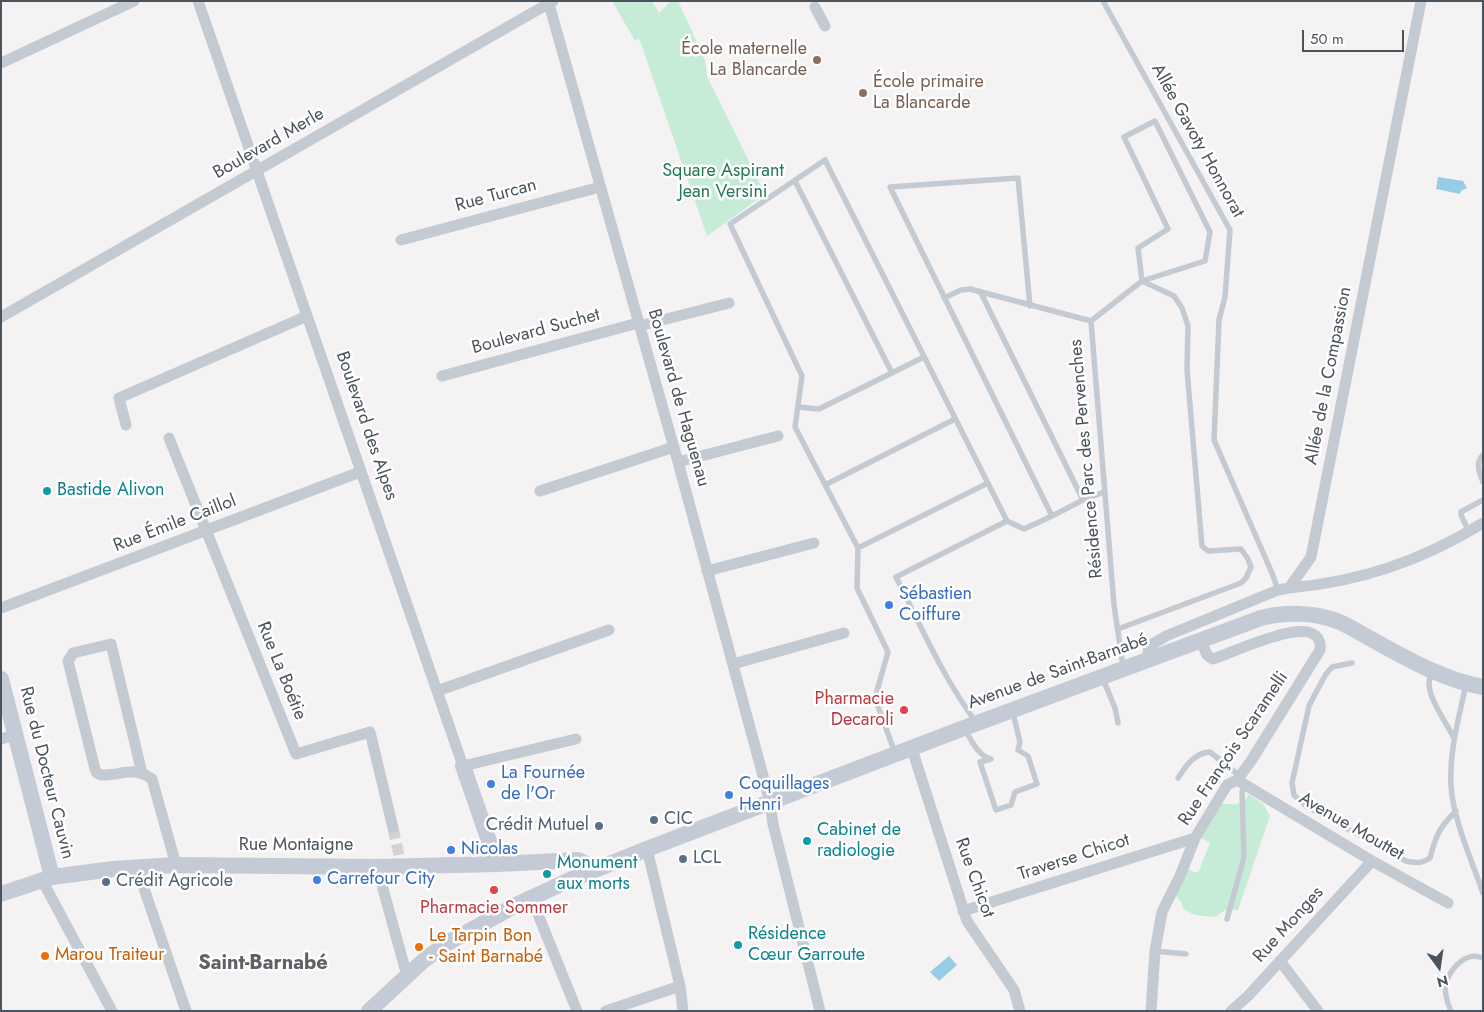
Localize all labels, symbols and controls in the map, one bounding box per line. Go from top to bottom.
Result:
scale bar [1304,20,1406,52]
text: 50 m [1310,28,1344,50]
place label: École maternelle La Blancarde [681,39,807,82]
marker: École maternelle La Blancarde [811,54,823,66]
street label: Allée Gavoty Honnorat [1146,60,1248,222]
place label: École primaire La Blancarde [873,72,984,115]
marker: École primaire La Blancarde [857,87,869,99]
street label: Boulevard Merle [210,104,328,184]
park label: Square Aspirant Jean Versini [662,161,784,203]
street label: Rue Turcan [453,175,539,217]
street label: Allée de la Compassion [1301,285,1357,467]
street label: Boulevard Suchet [470,305,602,359]
street label: Boulevard de Haguenau [642,307,714,489]
street label: Résidence Parc des Pervenches [1066,339,1108,579]
street label: Boulevard des Alpes [330,349,402,503]
place label: Bastide Alivon [57,480,165,502]
marker: Bastide Alivon [41,485,53,497]
street label: Rue Émile Caillol [111,491,239,557]
place label: Sébastien Coiffure [899,584,972,626]
marker: Sébastien Coiffure [883,599,895,611]
street label: Rue La Boétie [252,619,310,723]
street label: Avenue de Saint-Barnabé [965,629,1151,715]
street label: Rue François Scaramelli [1174,668,1294,830]
street label: Rue du Docteur Cauvin [14,684,78,862]
place label: Pharmacie Decaroli [815,689,894,732]
marker: Pharmacie Decaroli [898,704,910,716]
place label: La Fournée de l'Or [501,763,585,806]
place label: Coquillages Henri [739,774,829,816]
marker: La Fournée de l'Or [485,778,497,790]
street label: Avenue Mouttet [1295,788,1407,866]
marker: Coquillages Henri [723,789,735,801]
place label: CIC [664,809,693,831]
marker: CIC [648,814,660,826]
place label: Crédit Mutuel [486,815,589,837]
marker: Crédit Mutuel [593,820,605,832]
place label: Cabinet de radiologie [817,820,901,862]
street label: Traverse Chicot [1016,830,1132,886]
street label: Rue Montaigne [239,835,353,857]
marker: Cabinet de radiologie [801,835,813,847]
street label: Rue Chicot [950,835,998,921]
place label: Nicolas [461,839,518,861]
marker: Nicolas [445,844,457,856]
place label: LCL [693,848,721,870]
place label: Monument aux morts [557,853,637,896]
marker: LCL [677,853,689,865]
marker: Monument aux morts [541,868,553,880]
place label: Carrefour City [327,869,435,891]
place label: Crédit Agricole [116,871,233,893]
marker: Carrefour City [311,874,323,886]
marker: Crédit Agricole [100,876,112,888]
street label: Rue Monges [1249,883,1329,967]
marker: Pharmacie Sommer [488,884,500,896]
place label: Pharmacie Sommer [420,898,568,920]
place label: Résidence Cœur Garroute [748,924,865,966]
place label: Le Tarpin Bon - Saint Barnabé [429,926,543,969]
marker: Résidence Cœur Garroute [732,939,744,951]
marker: Le Tarpin Bon - Saint Barnabé [413,941,425,953]
north arrow [1414,942,1464,992]
place label: Marou Traiteur [55,945,164,967]
marker: Marou Traiteur [39,950,51,962]
district label: Saint-Barnabé [198,952,328,976]
text: N [1435,971,1450,993]

